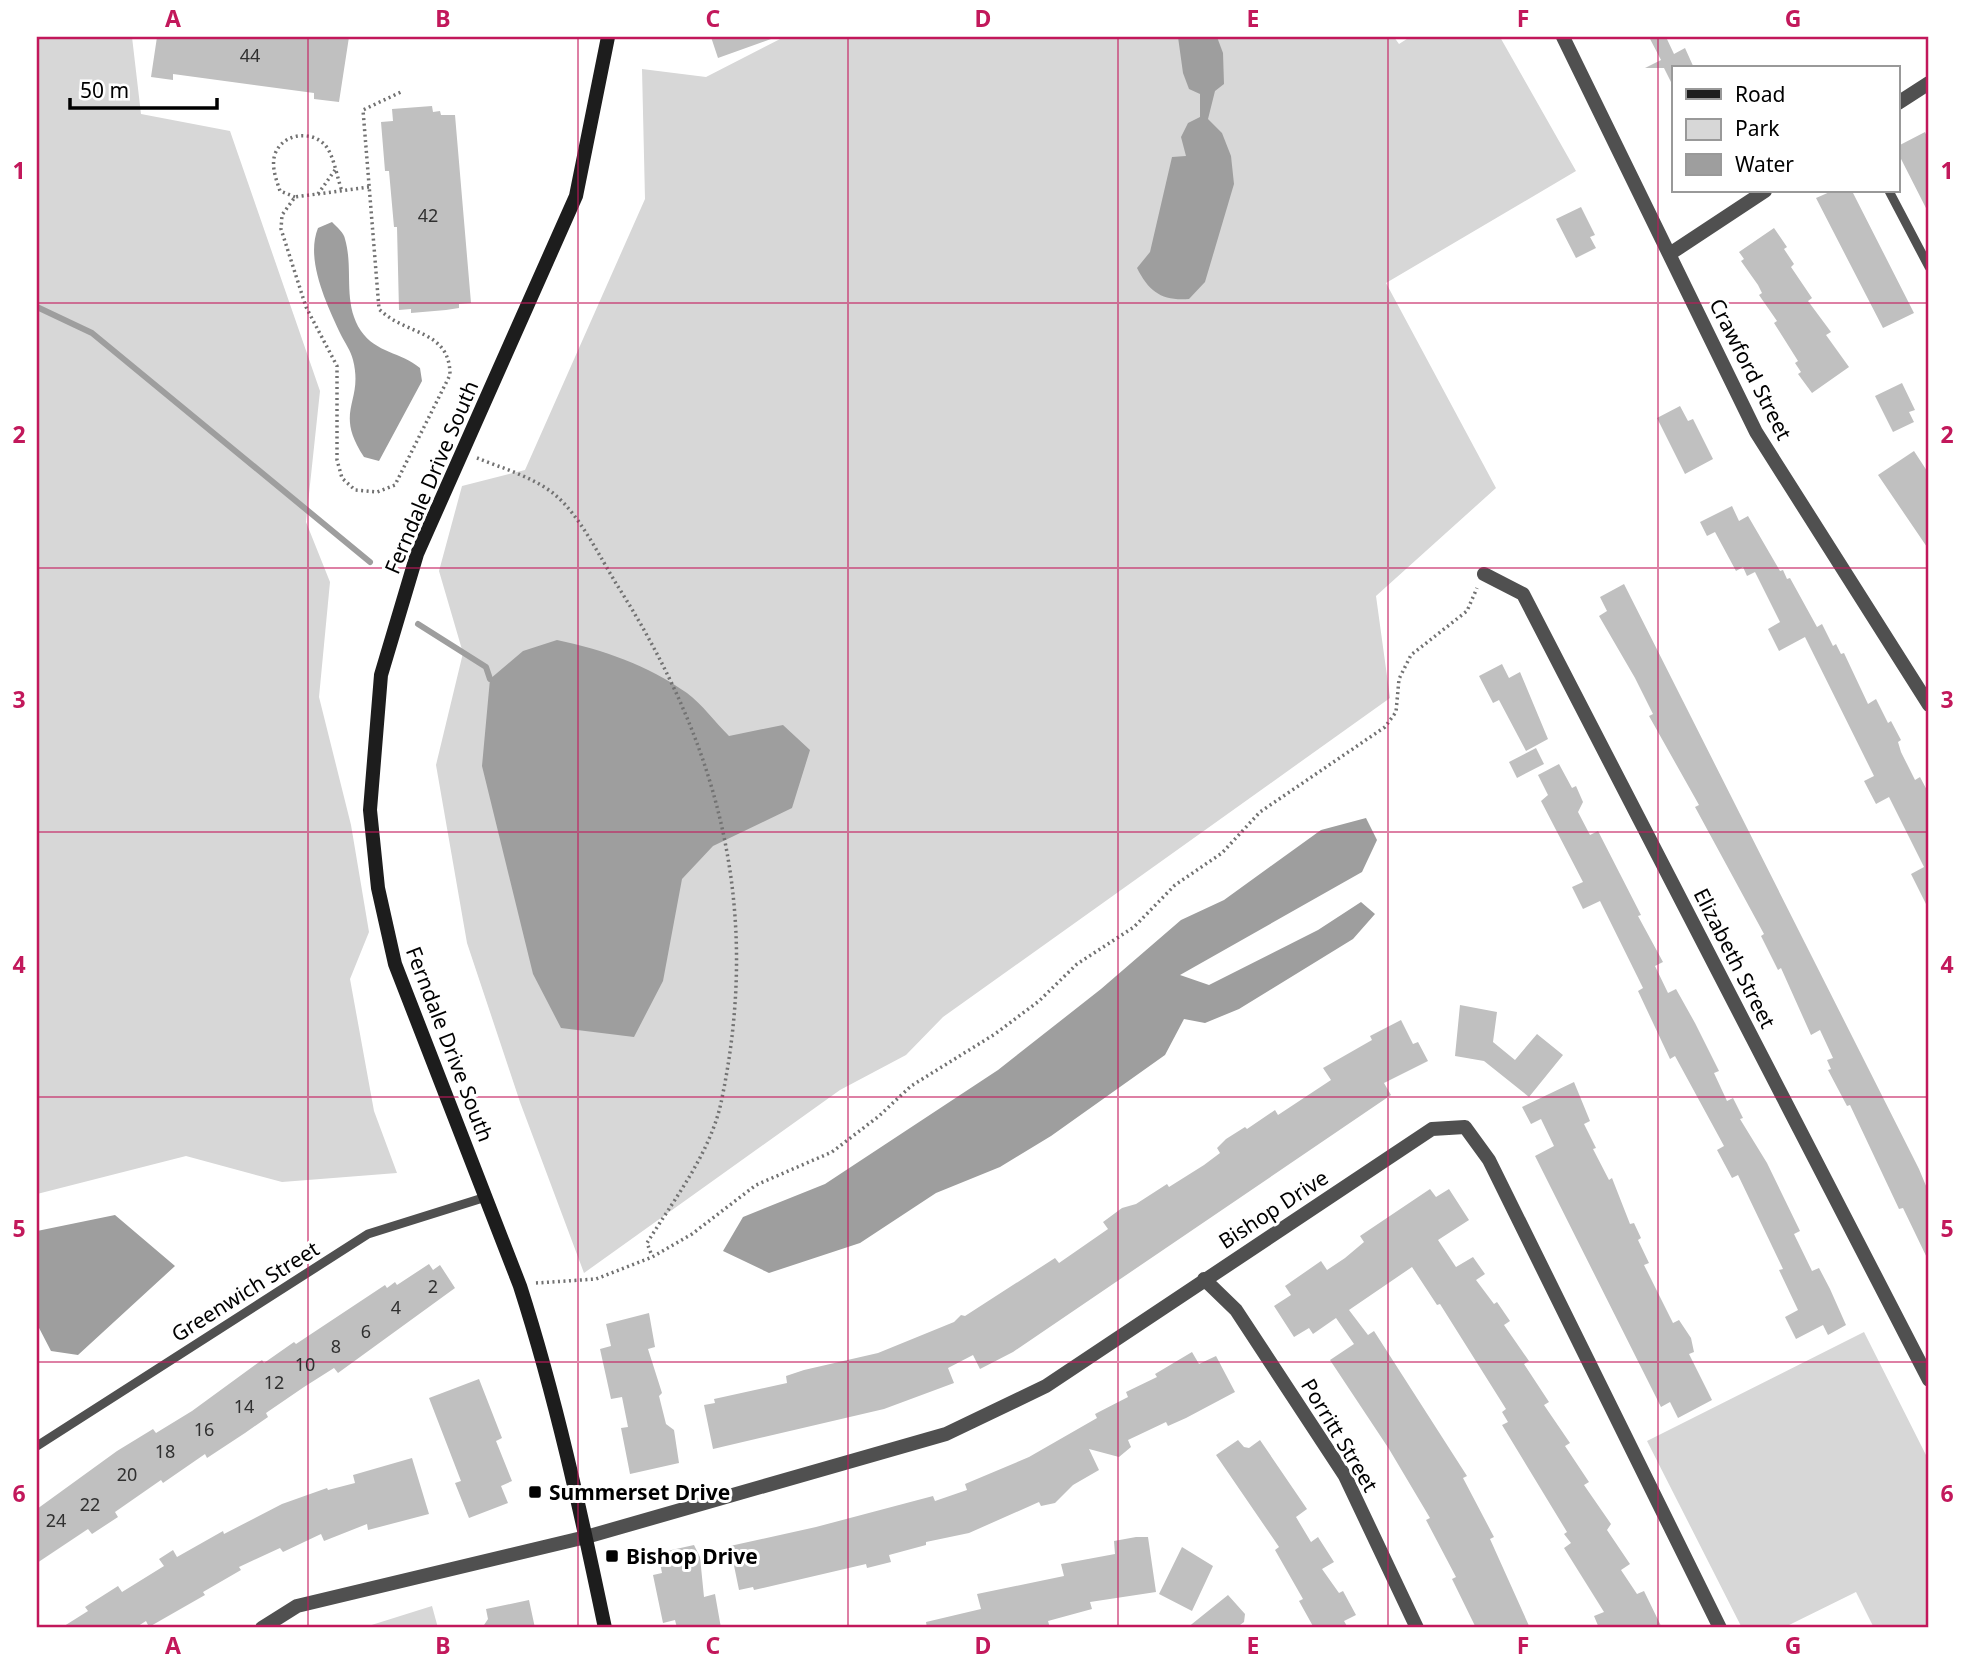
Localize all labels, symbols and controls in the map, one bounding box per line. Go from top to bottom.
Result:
text: A [165,2,181,34]
text: B [435,2,451,34]
text: C [706,2,721,34]
text: D [975,2,991,34]
text: E [1247,2,1259,34]
text: F [1517,2,1529,34]
text: G [1785,2,1801,34]
house number: 44 [240,43,260,67]
scale bar [70,66,217,110]
legend [1672,66,1899,192]
text: 50 m [80,76,129,104]
text: Road [1735,80,1785,108]
text: Park [1735,114,1780,142]
text: Water [1735,150,1794,178]
text: 1 [12,154,26,186]
text: 1 [1940,154,1954,186]
house number: 42 [418,203,438,227]
street label: Crawford Street [1703,294,1799,445]
street label: Ferndale Drive South [378,376,484,578]
text: 2 [12,418,26,450]
text: 2 [1940,418,1954,450]
text: 3 [12,683,26,715]
text: 3 [1940,683,1954,715]
street label: Elizabeth Street [1688,883,1783,1033]
street label: Ferndale Drive South [400,942,500,1146]
text: 4 [12,948,26,980]
text: 4 [1940,948,1954,980]
street label: Bishop Drive [1213,1163,1333,1255]
text: 5 [12,1212,26,1244]
text: 5 [1940,1212,1954,1244]
street label: Greenwich Street [166,1234,325,1348]
house number: 2 [428,1274,438,1298]
house number: 4 [391,1295,401,1319]
house number: 6 [361,1319,371,1343]
house number: 8 [331,1334,341,1358]
house number: 10 [295,1352,315,1376]
house number: 12 [264,1370,284,1394]
street label: Porritt Street [1295,1373,1385,1497]
house number: 14 [234,1394,254,1418]
house number: 16 [194,1417,214,1441]
house number: 18 [155,1439,175,1463]
house number: 20 [117,1462,137,1486]
text: 6 [12,1477,26,1509]
text: 6 [1940,1477,1954,1509]
place label: Summerset Drive [549,1478,730,1506]
marker: Summerset Drive [527,1484,543,1500]
house number: 22 [80,1492,100,1516]
house number: 24 [46,1508,66,1532]
place label: Bishop Drive [626,1542,758,1570]
marker: Bishop Drive [604,1548,620,1564]
text: A [165,1629,181,1661]
text: B [435,1629,451,1661]
text: C [706,1629,721,1661]
text: D [975,1629,991,1661]
text: E [1247,1629,1259,1661]
text: F [1517,1629,1529,1661]
text: G [1785,1629,1801,1661]

